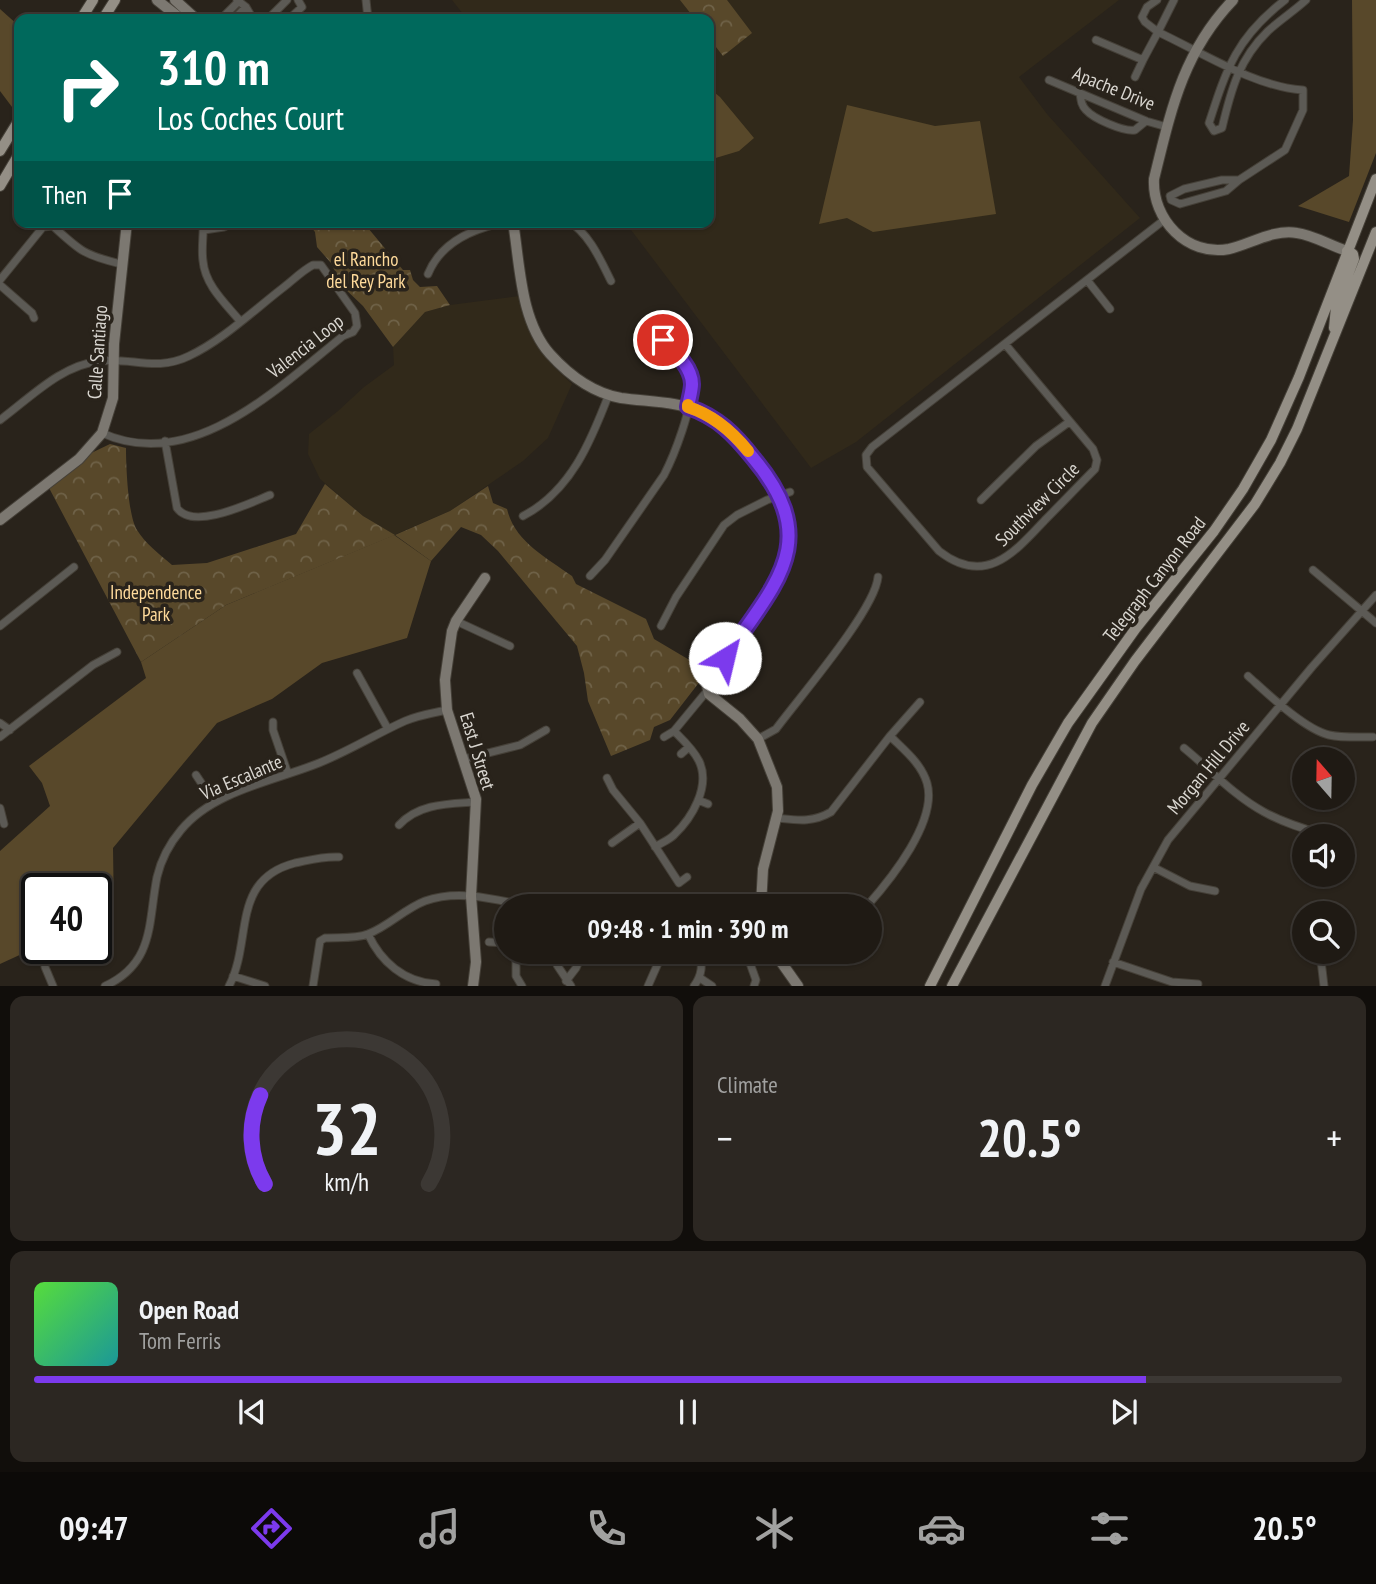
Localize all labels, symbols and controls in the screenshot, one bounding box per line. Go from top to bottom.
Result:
text: 310 m [157,35,270,99]
icon: right [42,42,133,133]
street label: Apache Drive [1069,61,1159,115]
text: Los Coches Court [157,97,344,139]
icon: arrive [101,175,139,213]
text: Then [42,178,87,211]
park label: el Rancho del Rey Park [326,247,406,293]
street label: Calle Santiago [82,304,112,400]
street label: Valencia Loop [261,309,348,384]
pin [633,310,693,370]
icon: arrive [644,321,682,359]
street label: Southview Circle [990,457,1084,551]
street label: Telegraph Canyon Road [1098,511,1210,647]
park label: Independence Park [110,580,202,626]
position arrow [688,621,762,695]
street label: East J Street [455,710,501,793]
street label: Morgan Hill Drive [1162,715,1254,819]
north arrow [1292,747,1354,810]
map controls [1292,747,1355,964]
street label: Via Escalante [195,749,286,805]
button: sound [1292,824,1355,887]
speed limit sign: 40 [21,873,112,964]
button: search [1292,901,1355,964]
text: 09:48 · 1 min · 390 m [588,912,788,945]
text: Climate [717,1070,778,1099]
text: 32 [312,1081,381,1175]
text: 20.5° [977,1104,1082,1171]
text: − [717,1113,733,1162]
text: + [1326,1113,1342,1162]
text: km/h [324,1166,369,1198]
text: Open Road [139,1293,239,1326]
text: Tom Ferris [139,1326,221,1355]
icon: previous [233,1393,271,1431]
icon: pause [669,1393,707,1431]
icon: next [1105,1393,1143,1431]
icon: directions [247,1504,296,1553]
icon: music [415,1504,464,1553]
icon: phone [582,1504,631,1553]
icon: climate [750,1504,799,1553]
icon: car [917,1504,966,1553]
icon: filters [1085,1504,1134,1553]
text: 09:47 [59,1507,128,1549]
text: 20.5° [1252,1507,1317,1549]

